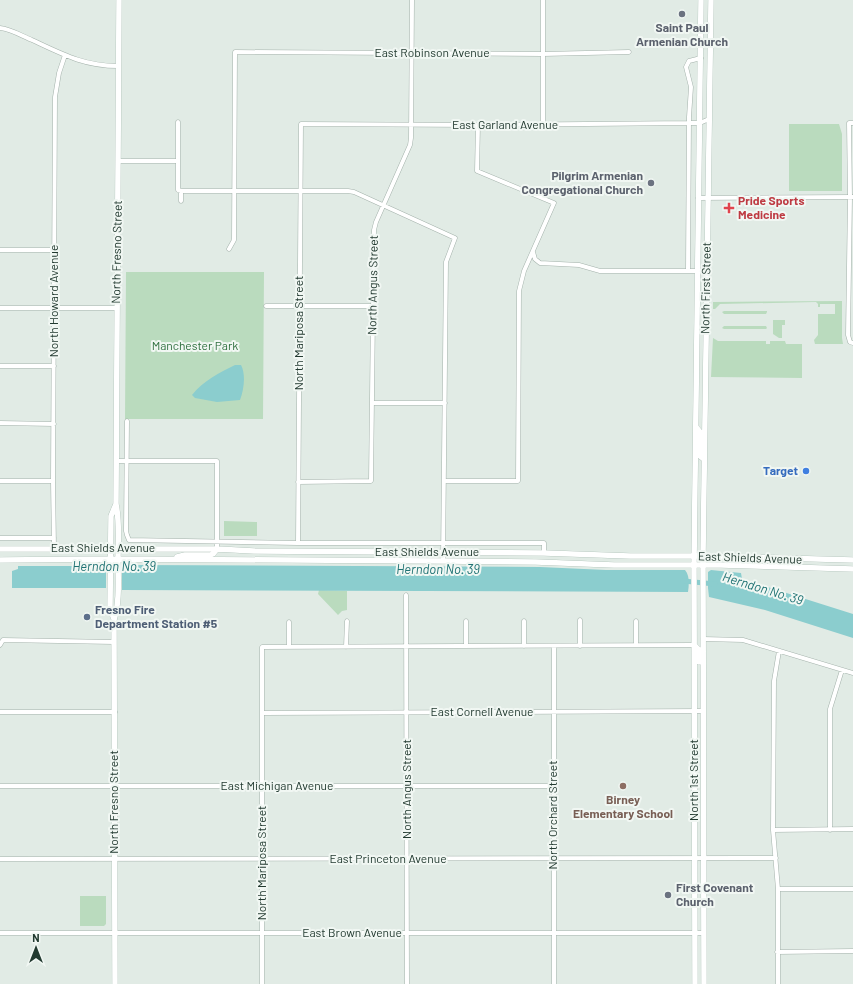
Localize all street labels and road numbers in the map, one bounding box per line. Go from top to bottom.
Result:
street label: East Robinson Avenue [374,45,490,59]
street label: East Garland Avenue [452,117,558,131]
street label: North Fresno Street [108,200,124,304]
street label: North Angus Street [364,235,380,335]
street label: North First Street [697,242,713,334]
street label: North Howard Avenue [46,245,60,357]
street label: North Mariposa Street [291,276,305,390]
street label: East Shields Avenue [51,540,155,554]
street label: East Shields Avenue [375,544,479,558]
street label: East Shields Avenue [698,548,802,566]
street label: East Cornell Avenue [431,704,533,718]
street label: North Angus Street [399,739,413,839]
street label: North 1st Street [686,739,700,821]
street label: North Fresno Street [106,750,120,854]
street label: North Orchard Street [545,760,559,870]
street label: East Michigan Avenue [221,778,333,792]
street label: North Mariposa Street [254,806,268,920]
street label: East Princeton Avenue [329,851,447,865]
street label: East Brown Avenue [302,925,402,939]

